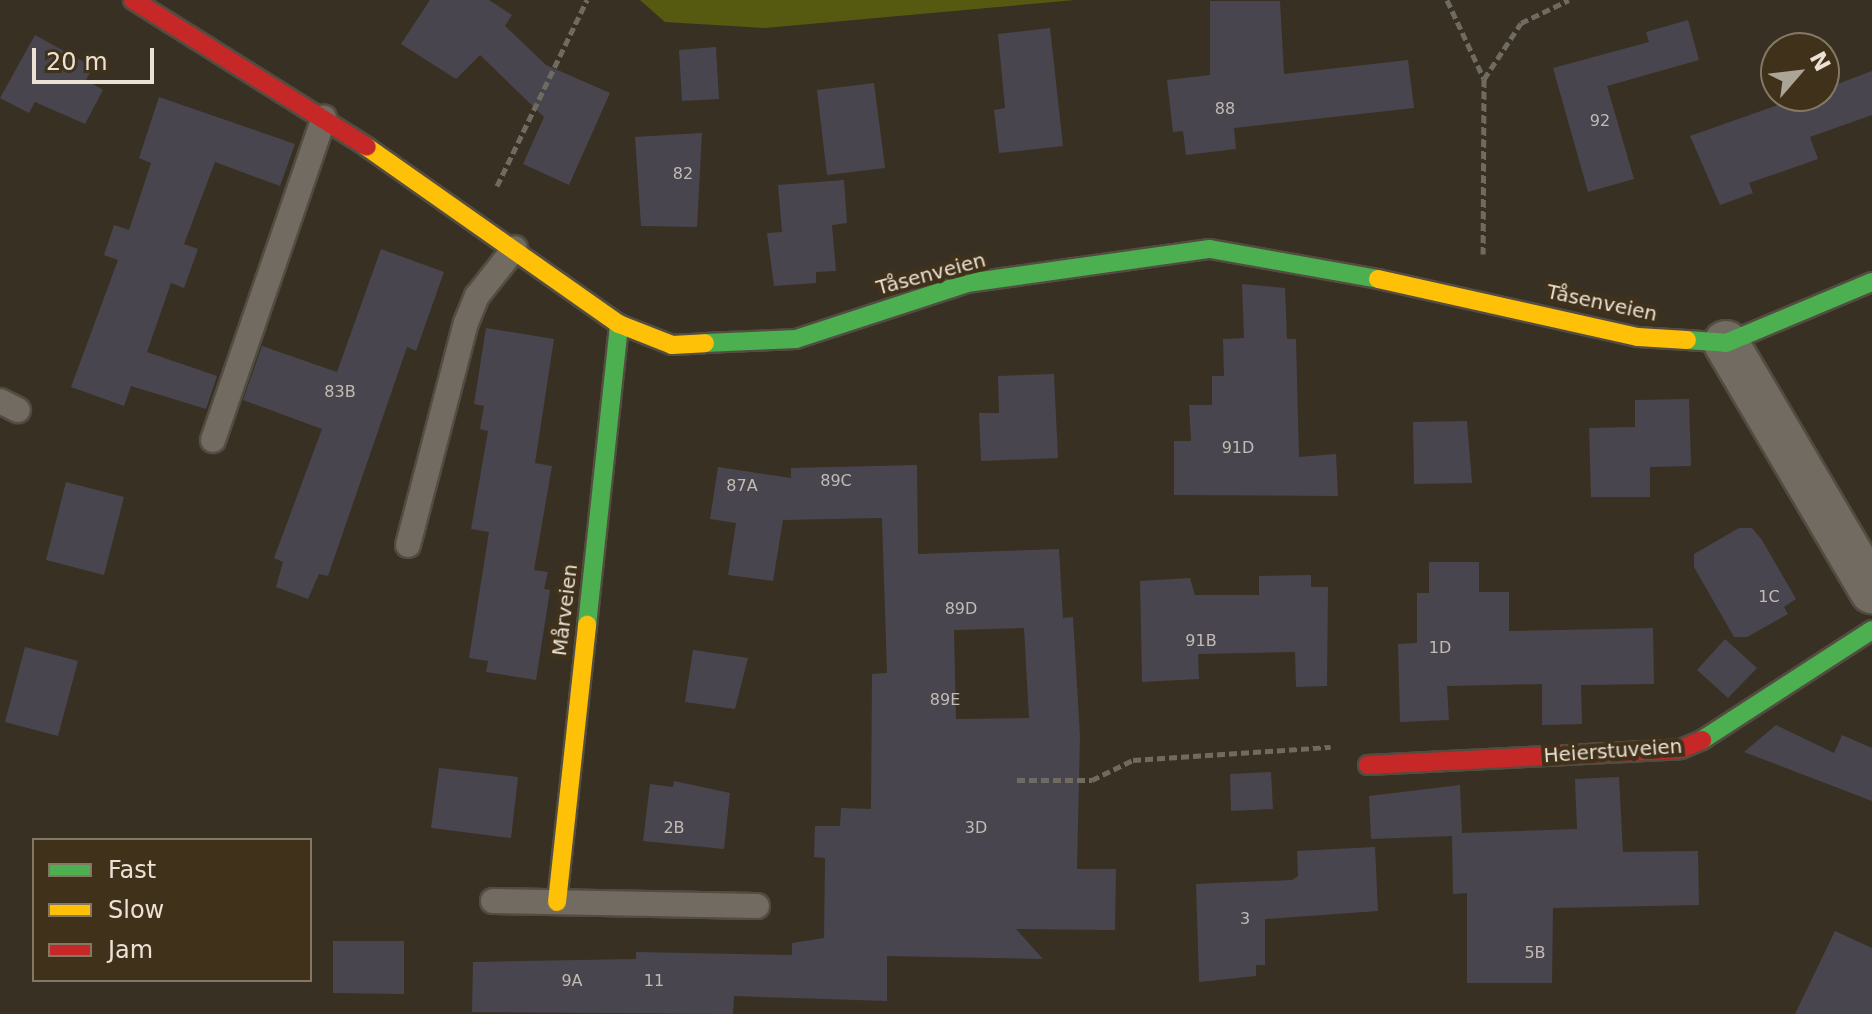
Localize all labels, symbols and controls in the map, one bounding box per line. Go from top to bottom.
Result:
scale bar [36,32,158,82]
north arrow [1760,32,1840,112]
text: N [1805,47,1835,75]
text: 20 m [46,48,108,76]
house number: 88 [1215,99,1235,119]
house number: 92 [1590,111,1610,131]
house number: 82 [673,164,693,184]
street label: Tåsenveien [874,248,988,300]
street label: Tåsenveien [1545,280,1659,326]
house number: 83B [324,382,356,402]
house number: 91D [1222,438,1254,458]
house number: 89C [820,471,852,491]
house number: 87A [726,476,758,496]
street label: Mårveien [547,563,583,657]
house number: 1C [1758,587,1780,607]
house number: 89D [945,599,977,619]
house number: 91B [1185,631,1217,651]
house number: 1D [1429,638,1451,658]
house number: 89E [930,690,960,710]
street label: Heierstuveien [1543,734,1683,768]
house number: 2B [663,818,685,838]
house number: 3D [965,818,987,838]
legend [32,838,312,982]
text: Fast [108,856,156,884]
text: Slow [108,896,164,924]
house number: 3 [1240,909,1250,929]
text: Jam [108,936,153,964]
house number: 5B [1524,943,1546,963]
house number: 9A [561,971,583,991]
house number: 11 [644,971,664,991]

